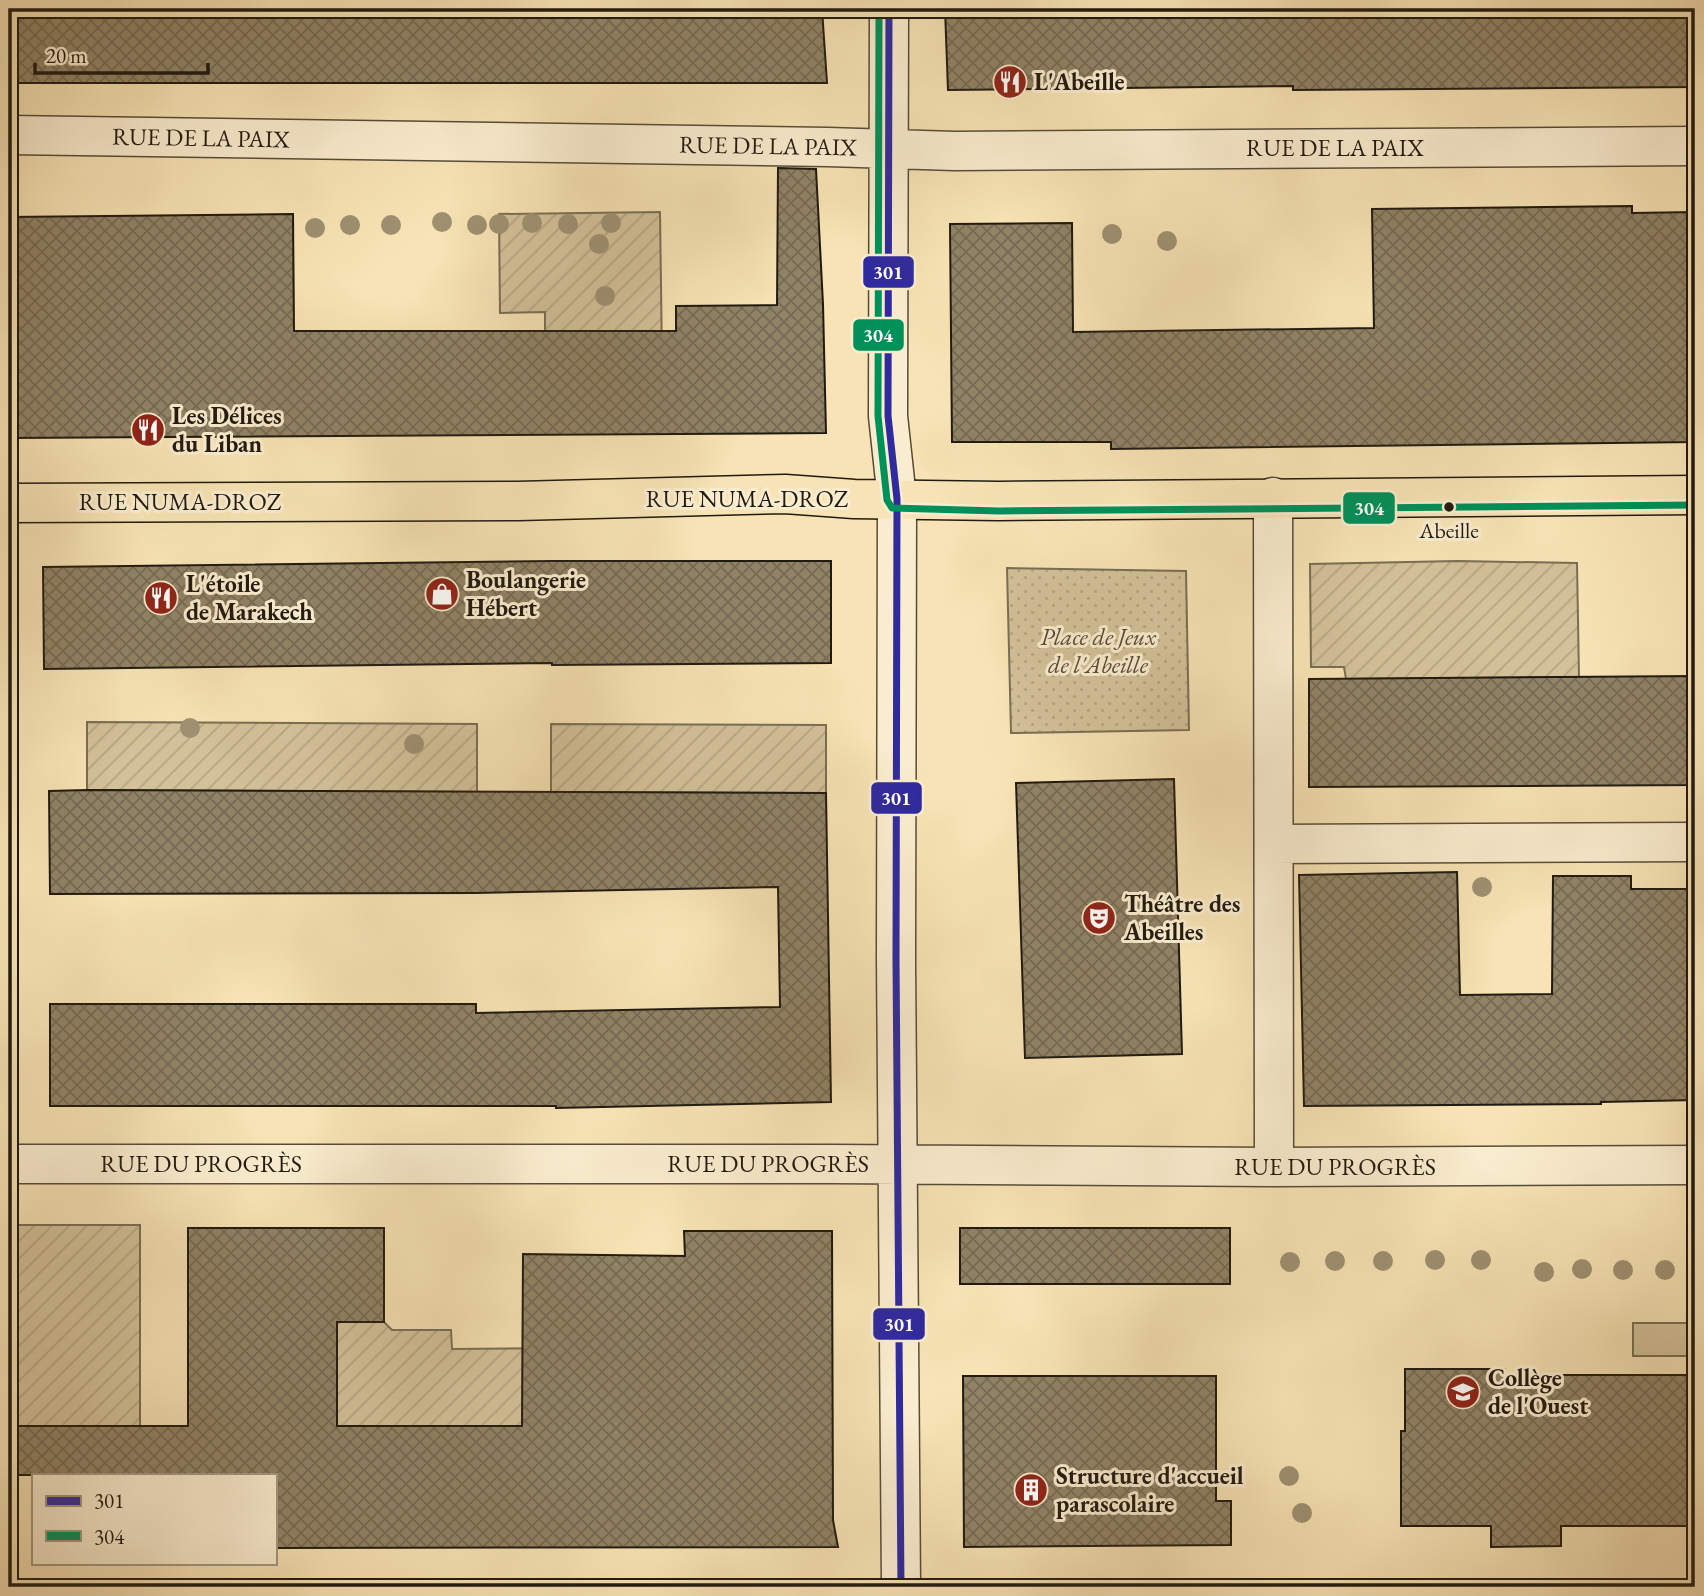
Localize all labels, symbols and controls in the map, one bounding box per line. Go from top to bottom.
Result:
scale bar [35,32,208,76]
text: 20 m [46,42,87,69]
restaurant icon: L'Abeille [991,63,1029,101]
place label: L'Abeille [1034,66,1124,97]
street label: RUE DE LA PAIX [112,120,290,155]
street label: RUE DE LA PAIX [679,128,857,163]
street label: RUE DE LA PAIX [1246,132,1424,163]
line badge: 301 [862,255,915,289]
text: 301 [873,260,903,285]
line badge: 304 [852,318,905,352]
text: 304 [863,323,894,348]
place label: Les Délices du Liban [172,400,282,459]
restaurant icon: Les Délices du Liban [129,411,167,449]
street label: RUE NUMA-DROZ [646,483,849,514]
street label: RUE NUMA-DROZ [79,486,282,517]
line badge: 304 [1342,491,1396,525]
text: 304 [1354,496,1385,521]
marker: Abeille [1442,500,1456,514]
place label: Abeille [1418,516,1479,545]
place label: Boulangerie Hébert [466,564,586,623]
place label: L'étoile de Marakech [186,568,313,627]
shop icon: Boulangerie Hébert [423,575,461,613]
restaurant icon: L'étoile de Marakech [142,579,180,617]
park label: Place de Jeux de l'Abeille [1040,621,1157,680]
line badge: 301 [870,781,923,815]
text: 301 [881,786,911,811]
place label: Théâtre des Abeilles [1123,888,1240,947]
theatre icon: Théâtre des Abeilles [1080,899,1118,937]
street label: RUE DU PROGRÈS [100,1148,302,1179]
street label: RUE DU PROGRÈS [667,1148,869,1179]
street label: RUE DU PROGRÈS [1234,1151,1436,1182]
line badge: 301 [872,1307,926,1341]
text: 301 [884,1312,914,1337]
place label: Collège de l'Ouest [1488,1362,1588,1421]
school or university icon: Collège de l'Ouest [1444,1373,1482,1411]
place label: Structure d'accueil parascolaire [1056,1460,1244,1519]
building icon: Structure d'accueil parascolaire [1012,1471,1050,1509]
legend [32,1474,276,1564]
text: 301 [94,1487,124,1514]
text: 304 [94,1523,125,1550]

